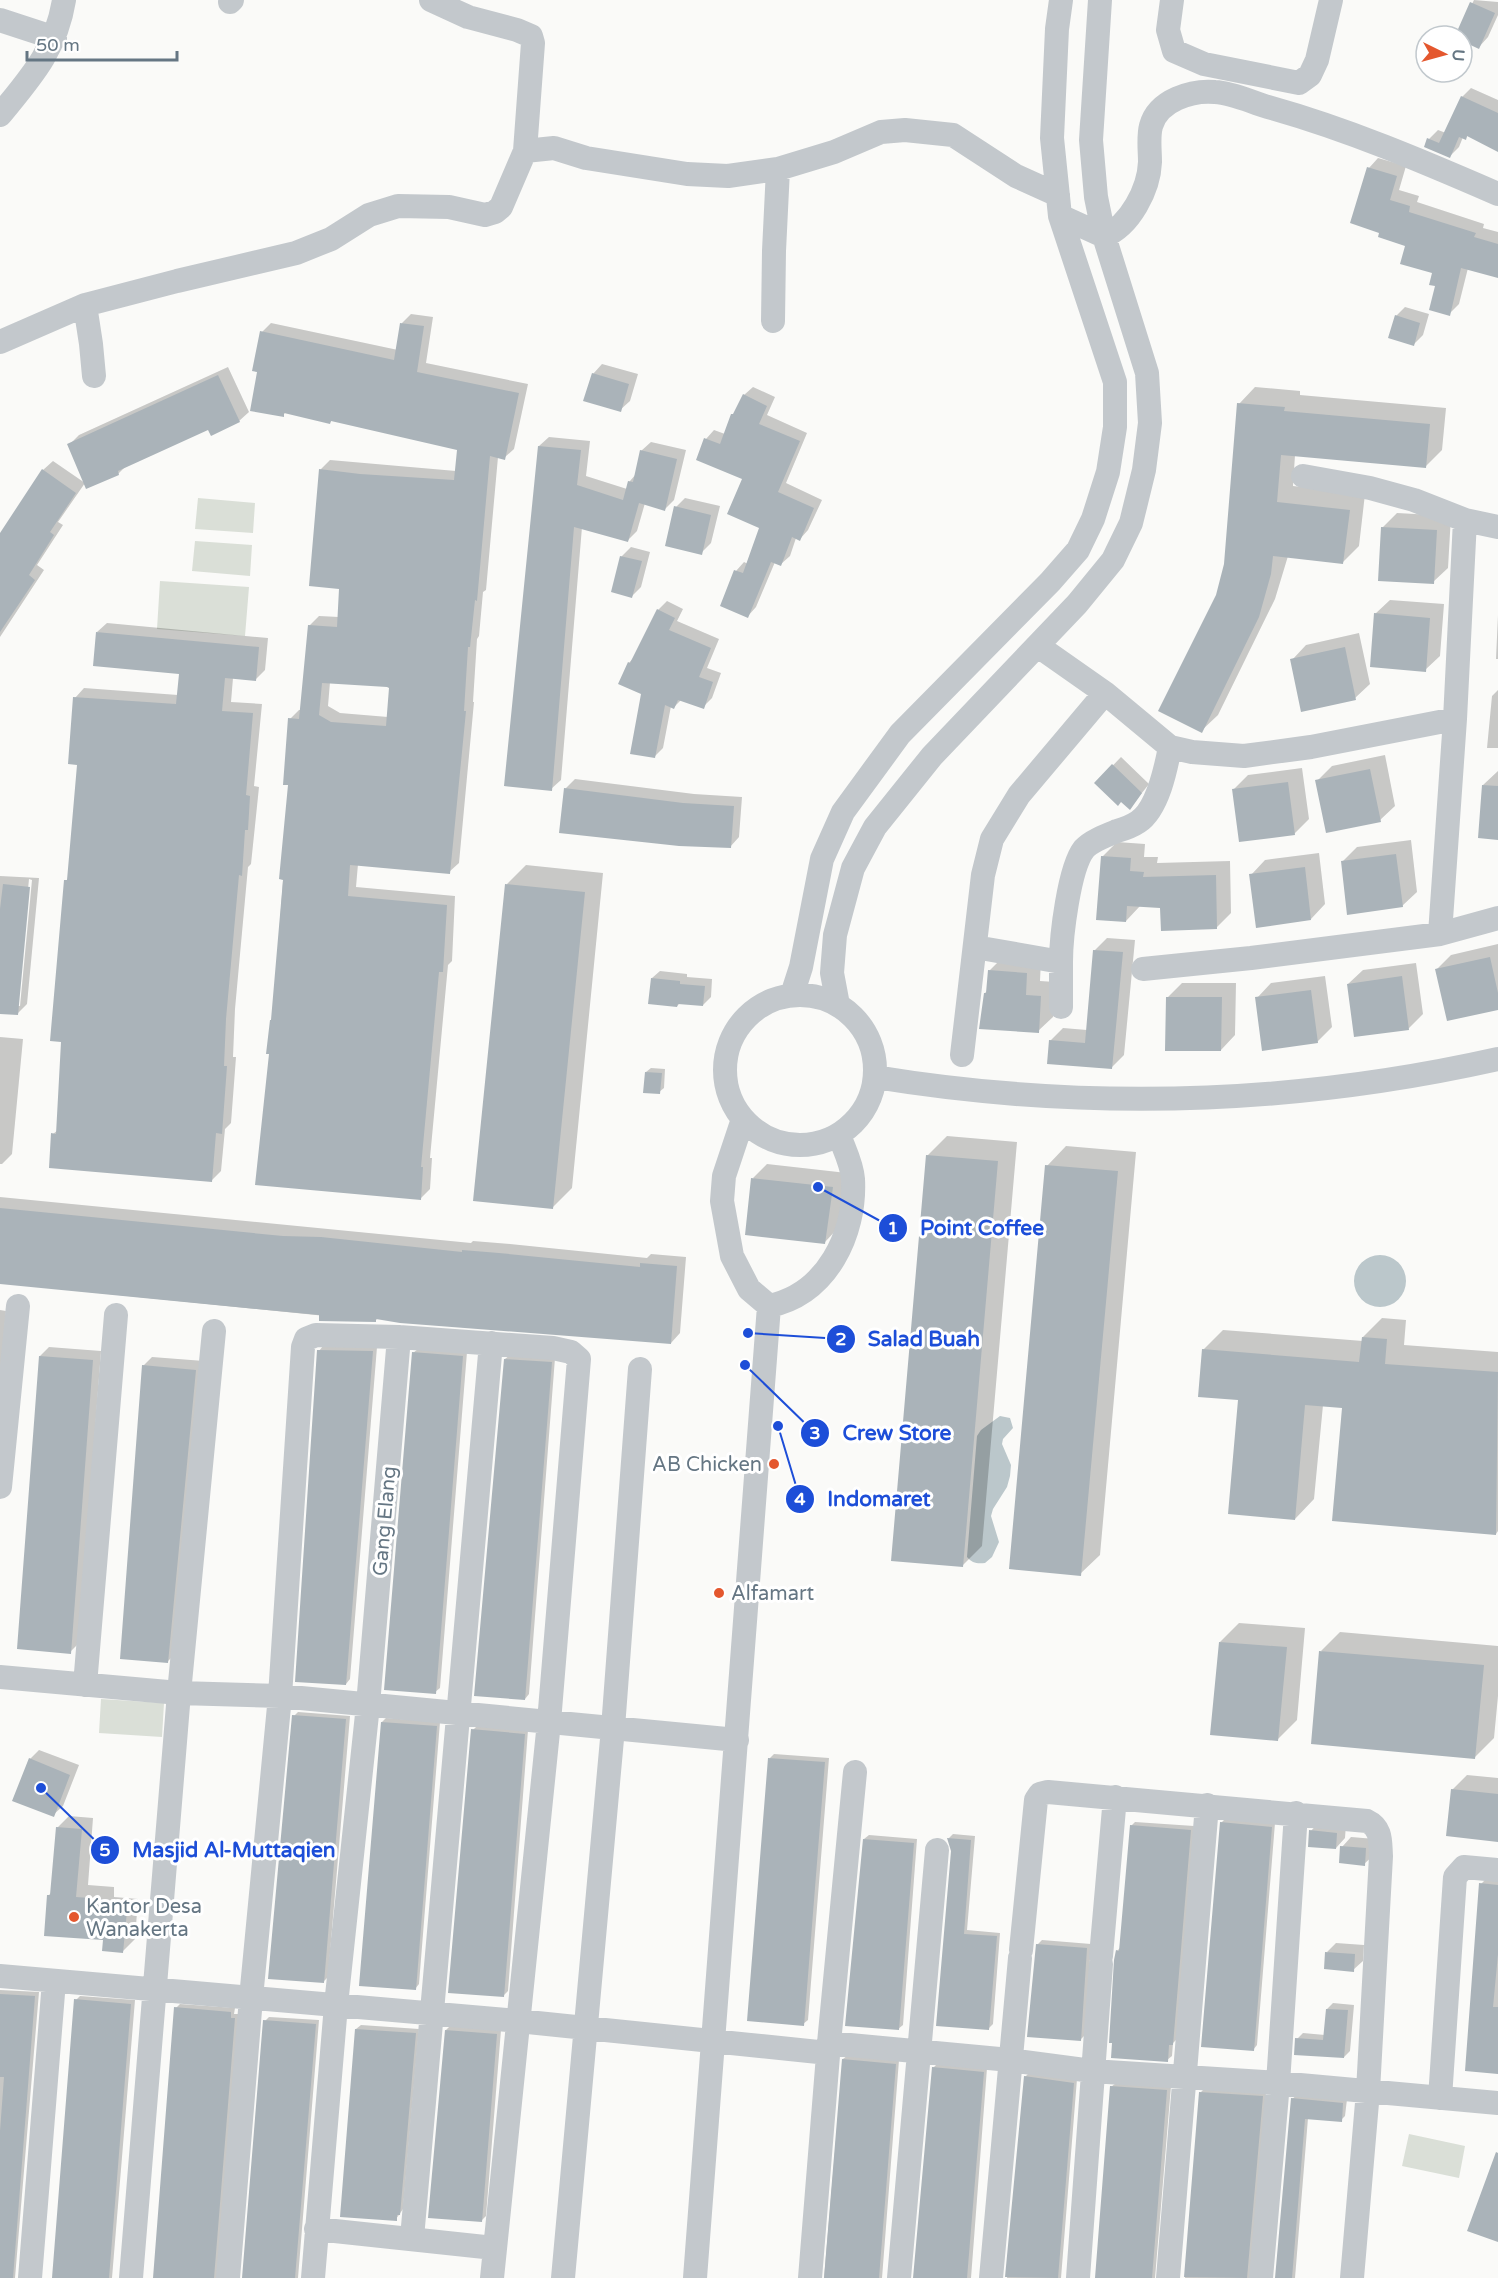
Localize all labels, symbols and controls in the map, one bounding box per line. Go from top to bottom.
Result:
scale bar [27,24,177,62]
north arrow [1414,24,1474,84]
text: 50 m [36,34,80,56]
text: U [1447,48,1468,62]
callout: Point Coffee [878,1209,1056,1248]
text: Point Coffee [920,1216,1044,1241]
text: 1 [887,1217,899,1239]
callout: Salad Buah [826,1319,992,1358]
text: Salad Buah [868,1327,980,1352]
text: 2 [835,1328,847,1350]
callout: Crew Store [800,1414,963,1453]
text: Crew Store [843,1421,952,1446]
text: 3 [809,1422,821,1444]
place label: AB Chicken [652,1453,762,1477]
marker: AB Chicken [767,1457,781,1471]
street label: Gang Elang [368,1465,402,1577]
callout: Indomaret [785,1480,943,1519]
text: Indomaret [827,1487,931,1512]
text: 4 [794,1488,806,1510]
place label: Alfamart [731,1582,815,1606]
marker: Alfamart [712,1586,726,1600]
callout: Masjid Al-Muttaqien [90,1830,347,1869]
text: Masjid Al-Muttaqien [132,1838,336,1863]
text: 5 [99,1839,111,1861]
place label: Kantor Desa Wanakerta [86,1895,202,1942]
marker: Kantor Desa Wanakerta [67,1910,81,1924]

